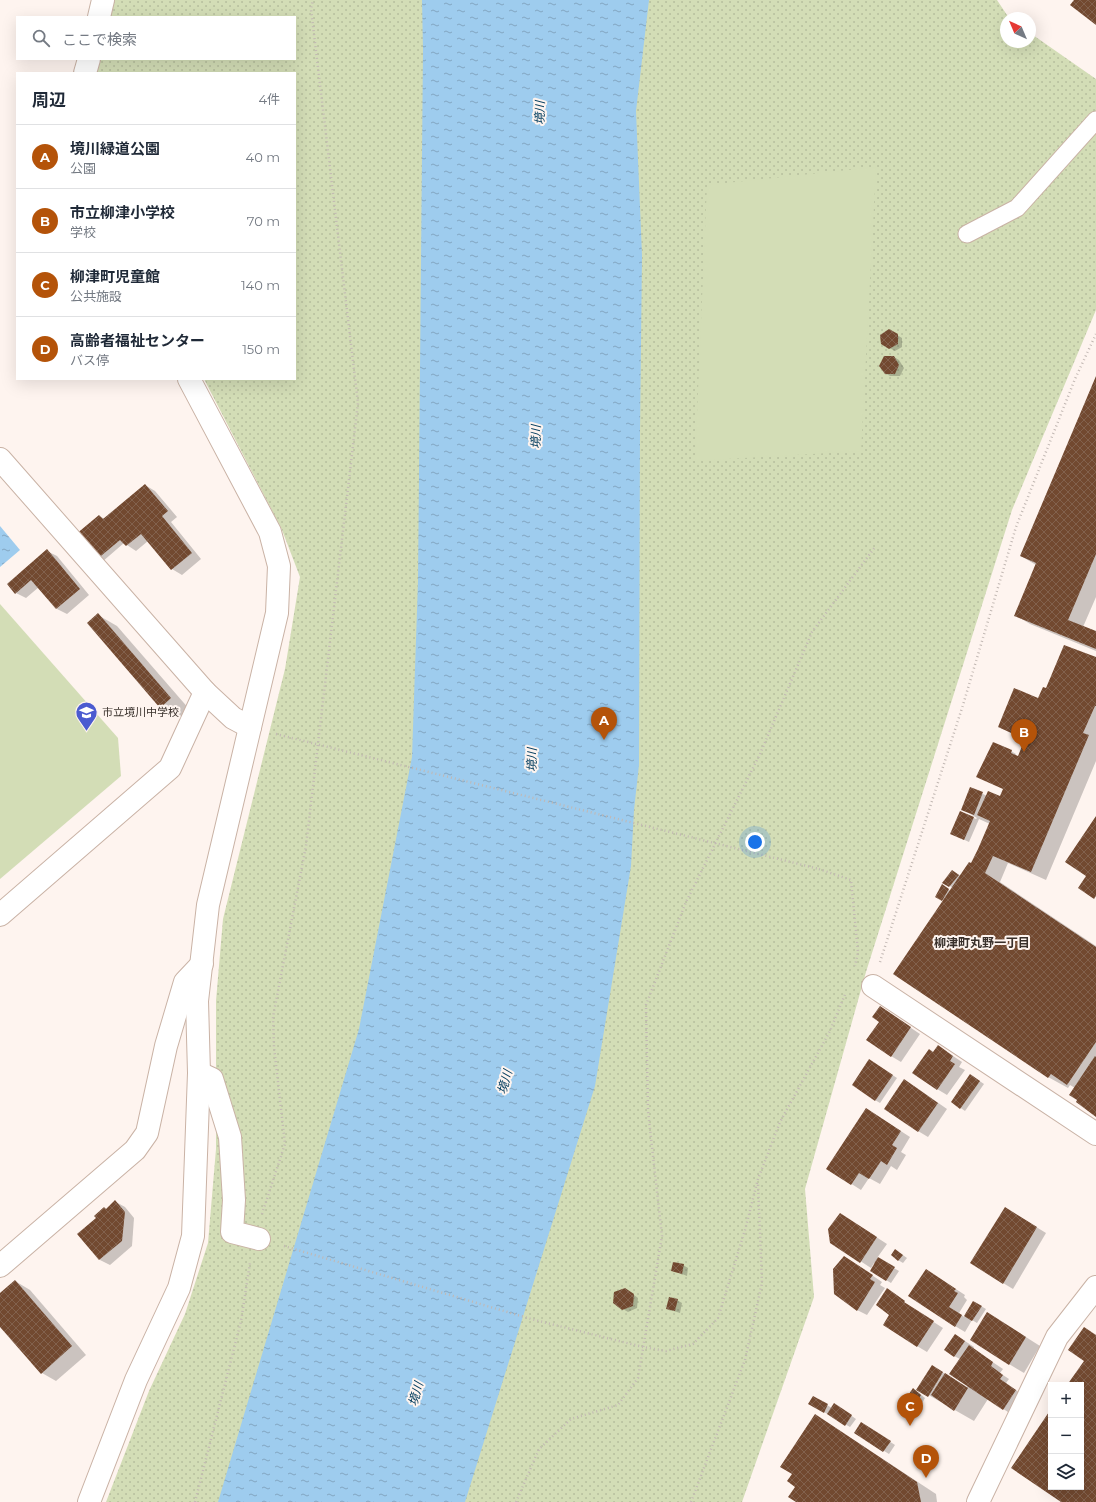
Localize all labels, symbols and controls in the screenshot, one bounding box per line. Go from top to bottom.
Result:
north arrow [1000,12,1036,48]
search box [16,16,296,60]
icon: search [30,27,52,49]
text: ここで検索 [62,30,137,49]
text: 周辺 [32,90,66,110]
text: 4件 [258,91,280,107]
water label: 境川 [532,99,547,125]
text: 境川緑道公園 [70,139,160,158]
text: A [40,149,50,165]
text: 40 m [246,149,280,165]
text: 公園 [70,160,96,176]
text: 市立柳津小学校 [70,203,175,222]
text: B [40,213,50,229]
text: 70 m [247,213,280,229]
text: 学校 [70,224,96,240]
text: 柳津町児童館 [70,267,160,286]
text: C [40,277,50,293]
text: 140 m [241,277,280,293]
text: 公共施設 [70,288,122,304]
text: 高齢者福祉センター [70,331,205,350]
text: D [40,341,50,357]
text: 150 m [242,341,280,357]
text: バス停 [70,352,109,368]
water label: 境川 [528,423,543,449]
school or university icon: 市立境川中学校 [73,699,99,732]
place label: 市立境川中学校 [102,705,179,719]
pin: A [591,707,617,740]
pin: B [1011,719,1037,752]
water label: 境川 [524,746,539,772]
your location [745,832,765,852]
district label: 柳津町丸野一丁目 [934,935,1030,950]
water label: 境川 [494,1066,516,1095]
water label: 境川 [405,1378,427,1407]
map controls [1048,1382,1084,1490]
button: + [1048,1382,1084,1418]
pin: C [897,1393,923,1426]
button: − [1048,1418,1084,1454]
pin: D [913,1445,939,1478]
button: layers [1048,1454,1084,1490]

